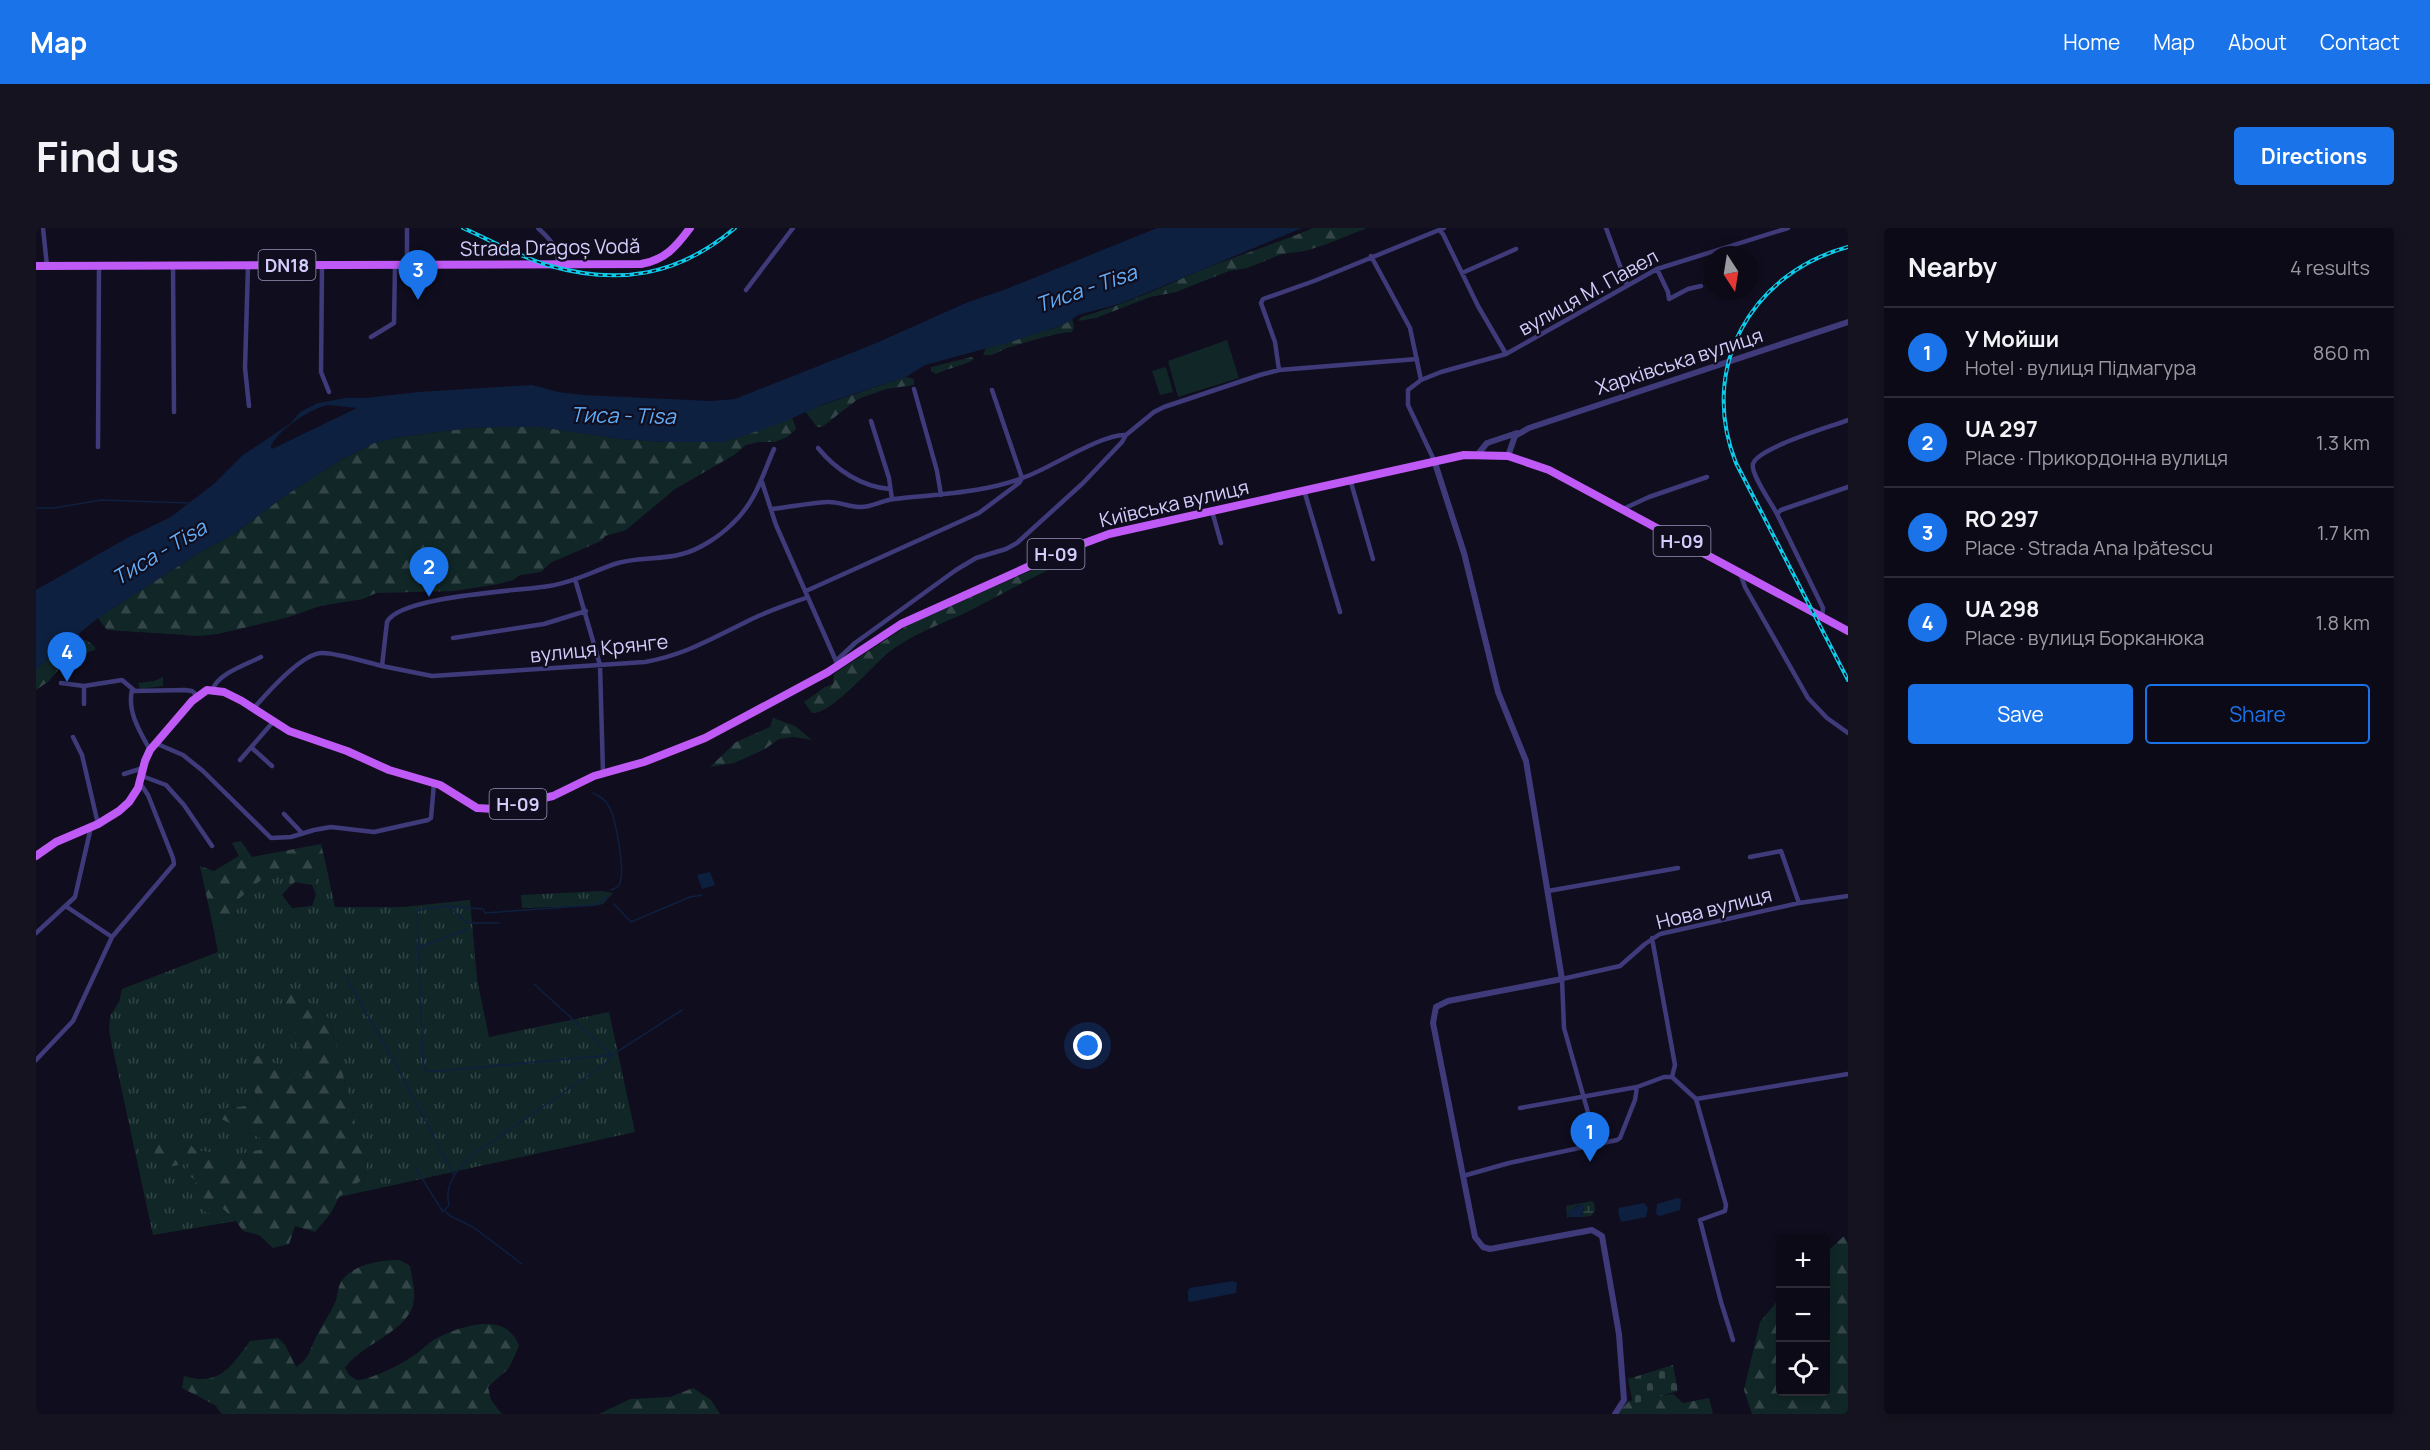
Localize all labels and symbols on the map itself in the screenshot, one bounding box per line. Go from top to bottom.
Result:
street label: Strada Dragoș Vodă [460,232,640,262]
street label: вулиця М. Павел [1513,242,1663,342]
north arrow [1704,246,1758,300]
road number: DN18 [258,250,316,280]
pin: 3 [398,250,437,300]
water label: Тиса - Tisa [1032,257,1141,318]
street label: Харківська вулиця [1592,321,1766,401]
water label: Тиса - Tisa [570,400,677,430]
street label: Київська вулиця [1097,473,1251,533]
water label: Тиса - Tisa [107,512,212,591]
road number: Н-09 [1654,526,1710,556]
road number: Н-09 [1028,539,1084,569]
pin: 2 [410,548,448,597]
street label: вулиця Крянге [529,627,669,669]
pin: 4 [48,632,87,682]
road number: Н-09 [490,789,546,819]
street label: Нова вулиця [1653,881,1775,935]
your location [1073,1031,1102,1060]
pin: 1 [1570,1112,1610,1162]

